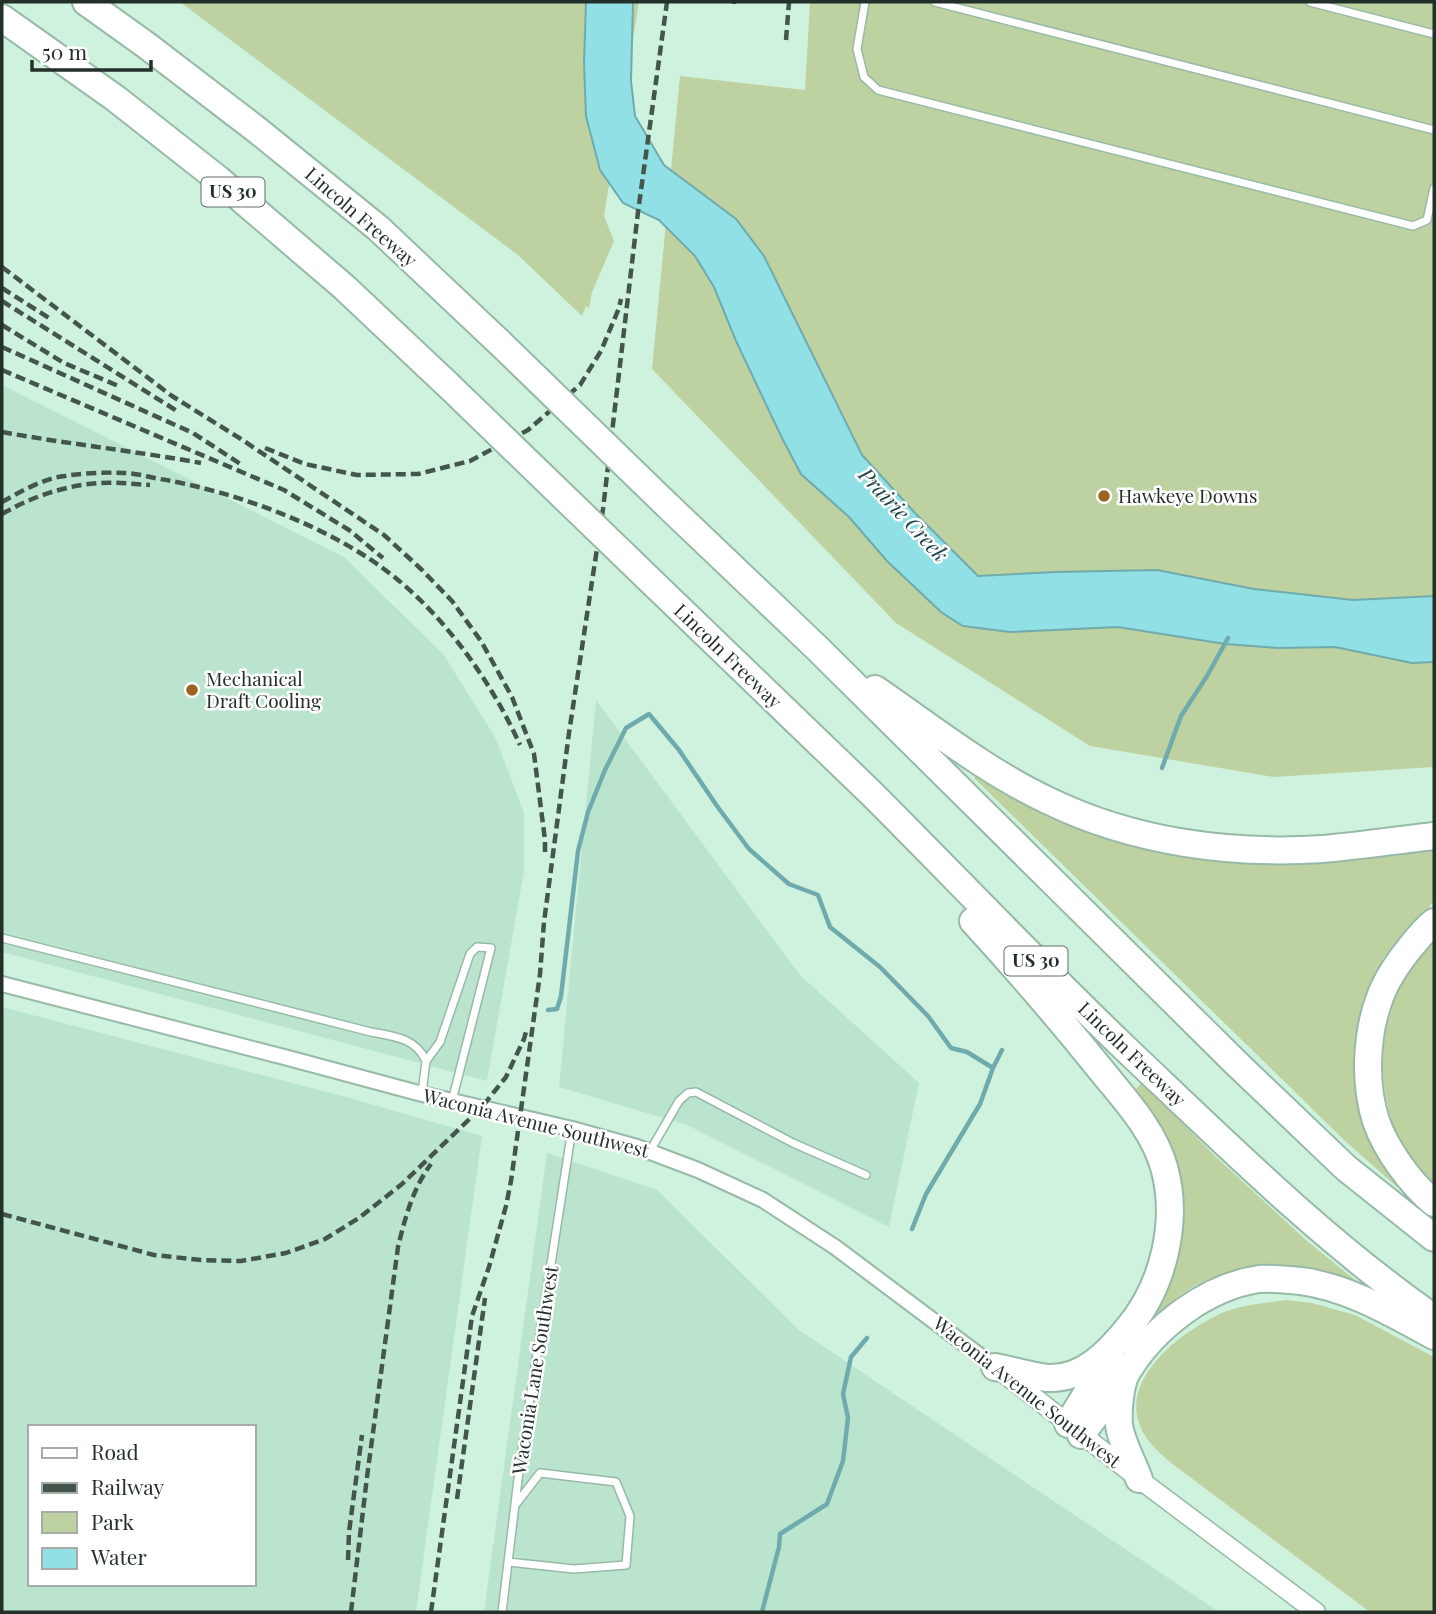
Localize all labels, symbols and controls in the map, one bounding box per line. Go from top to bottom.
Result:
scale bar [32,28,150,72]
text: 50 m [42,37,88,65]
street label: Lincoln Freeway [300,160,424,272]
road number: US 30 [202,177,264,206]
water label: Prairie Creek [853,460,955,567]
place label: Hawkeye Downs [1118,482,1257,508]
marker: Hawkeye Downs [1096,488,1112,504]
street label: Lincoln Freeway [669,597,789,714]
place label: Mechanical Draft Cooling [206,665,321,713]
marker: Mechanical Draft Cooling [184,682,200,698]
road number: US 30 [1004,946,1068,976]
street label: Lincoln Freeway [1073,995,1193,1112]
street label: Waconia Avenue Southwest [420,1081,652,1163]
street label: Waconia Lane Southwest [504,1263,563,1477]
street label: Waconia Avenue Southwest [928,1309,1127,1473]
legend [28,1425,256,1586]
text: Road [91,1437,139,1465]
text: Railway [91,1472,165,1500]
text: Park [91,1507,135,1535]
text: Water [90,1542,147,1570]

